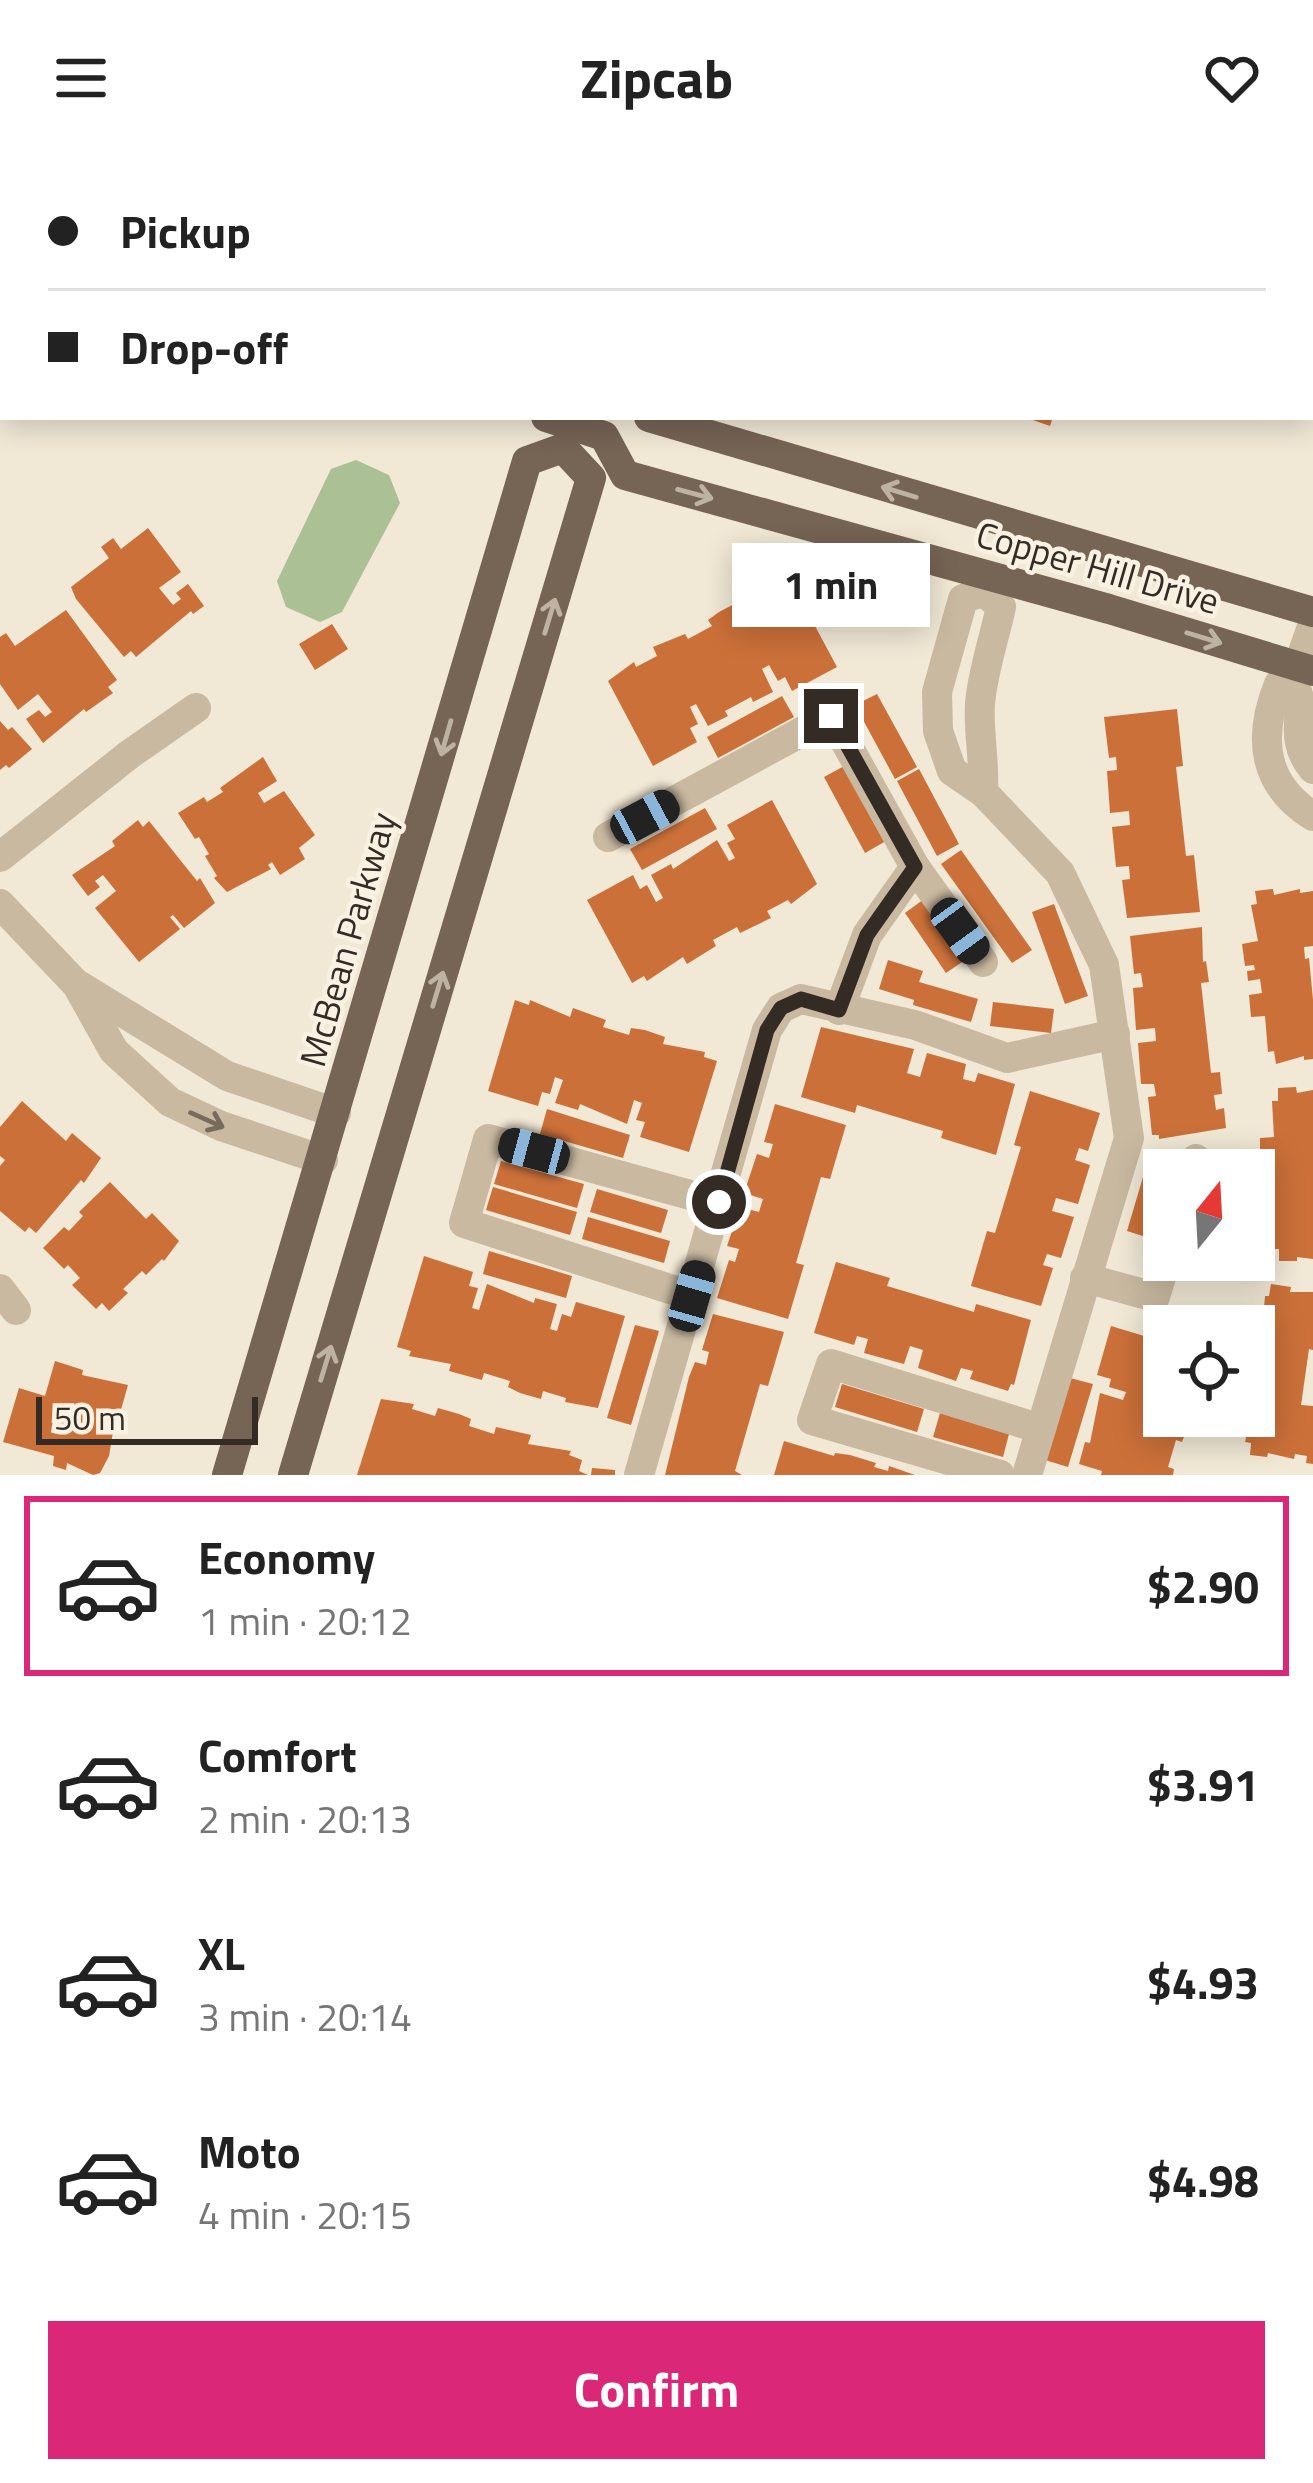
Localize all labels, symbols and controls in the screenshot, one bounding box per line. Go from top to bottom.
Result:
text: Zipcab [580,37,733,119]
icon: menu [48,45,114,111]
icon: heart [1199,45,1265,111]
text: Pickup [120,197,251,265]
text: Drop-off [120,313,288,381]
one-way arrow [881,480,919,502]
one-way arrow [675,485,713,507]
street label: Copper Hill Drive [970,506,1226,628]
callout: 1 min [732,542,930,626]
text: 1 min [784,555,878,614]
one-way arrow [540,598,562,636]
one-way arrow [1184,628,1222,650]
route end [804,689,858,743]
one-way arrow [434,718,456,756]
car [605,784,685,850]
street label: McBean Parkway [284,805,410,1073]
car [924,891,996,971]
one-way arrow [428,971,450,1009]
one-way arrow [189,1110,225,1132]
car [495,1124,573,1178]
north arrow [1143,1149,1275,1281]
map controls [1143,1149,1275,1437]
route start [692,1175,746,1229]
car [665,1256,719,1336]
button: locate [1143,1305,1275,1437]
one-way arrow [317,1345,339,1383]
scale bar [36,1391,258,1444]
text: 50 m [54,1393,126,1443]
text: Economy [198,1523,375,1591]
icon: car [54,1532,162,1640]
text: $2.90 [1147,1552,1259,1620]
text: 1 min · 20:12 [198,1591,412,1650]
text: Comfort [198,1721,357,1789]
icon: car [54,1730,162,1838]
text: $3.91 [1147,1750,1259,1818]
text: 2 min · 20:13 [198,1789,412,1848]
text: XL [198,1919,245,1987]
icon: car [54,1928,162,2036]
text: $4.93 [1147,1948,1259,2016]
text: 3 min · 20:14 [198,1987,412,2046]
text: Moto [198,2117,301,2185]
icon: car [54,2126,162,2234]
text: $4.98 [1147,2146,1259,2214]
text: 4 min · 20:15 [198,2185,412,2244]
button: Confirm [48,2321,1265,2459]

